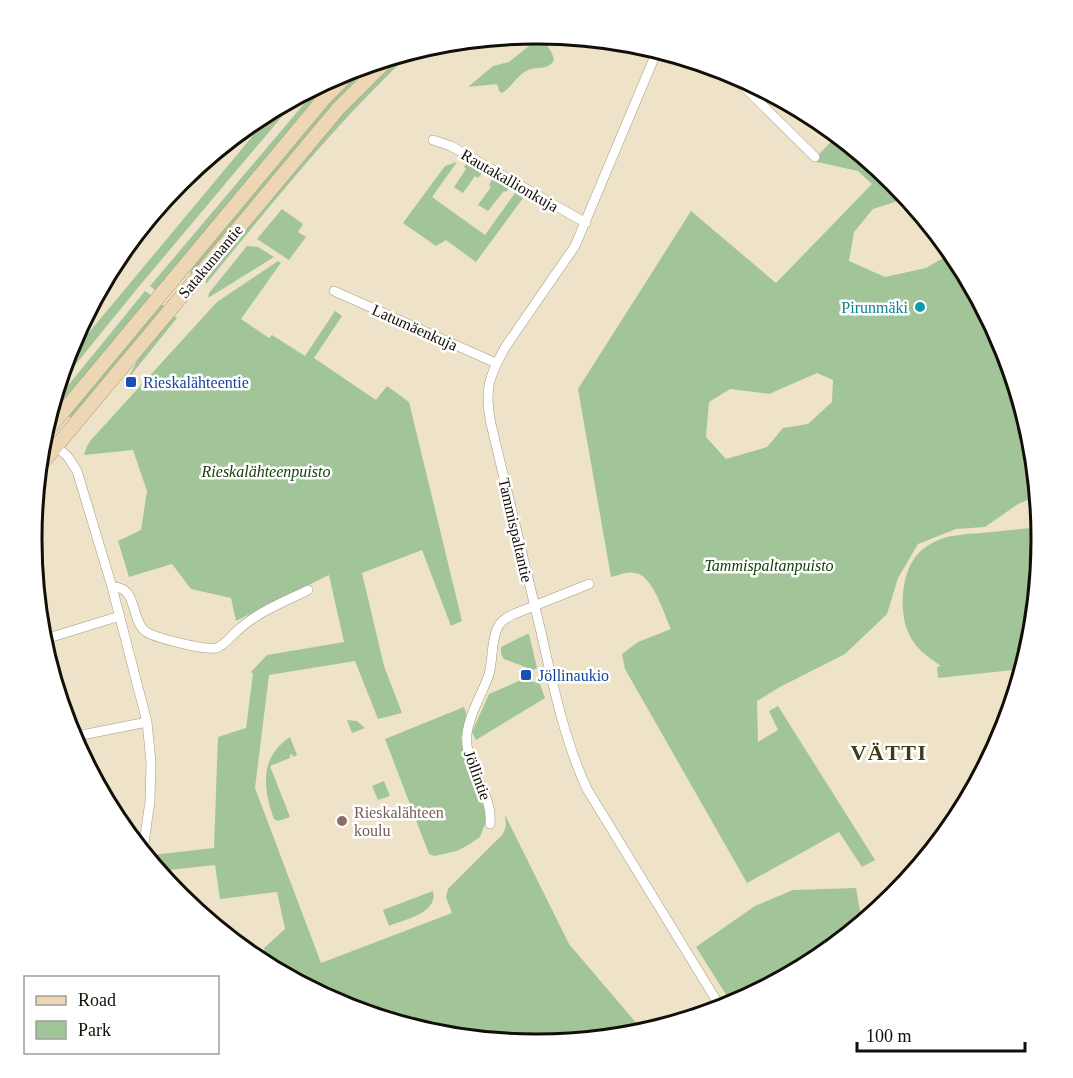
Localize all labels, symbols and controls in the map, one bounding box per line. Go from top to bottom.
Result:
street label: Rautakallionkuja [458,146,561,216]
street label: Satakunnantie [175,221,246,302]
place label: Pirunmäki [841,299,909,316]
marker: Pirunmäki [913,300,927,314]
street label: Latumäenkuja [369,301,460,355]
place label: Rieskalähteentie [143,374,249,391]
marker: Rieskalähteentie [124,375,138,389]
park label: Rieskalähteenpuisto [201,463,330,481]
street label: Tammispaltantie [494,476,536,584]
park label: Tammispaltanpuisto [704,557,834,575]
place label: Jöllinaukio [538,667,609,684]
marker: Jöllinaukio [519,668,533,682]
district label: VÄTTI [850,740,928,765]
street label: Jöllintie [461,748,494,802]
place label: Rieskalähteen koulu [354,804,444,839]
marker: Rieskalähteen koulu [335,814,349,828]
legend [24,976,219,1054]
text: Road [78,990,116,1010]
scale bar [857,1015,1025,1053]
text: Park [78,1020,111,1040]
text: 100 m [866,1026,912,1046]

